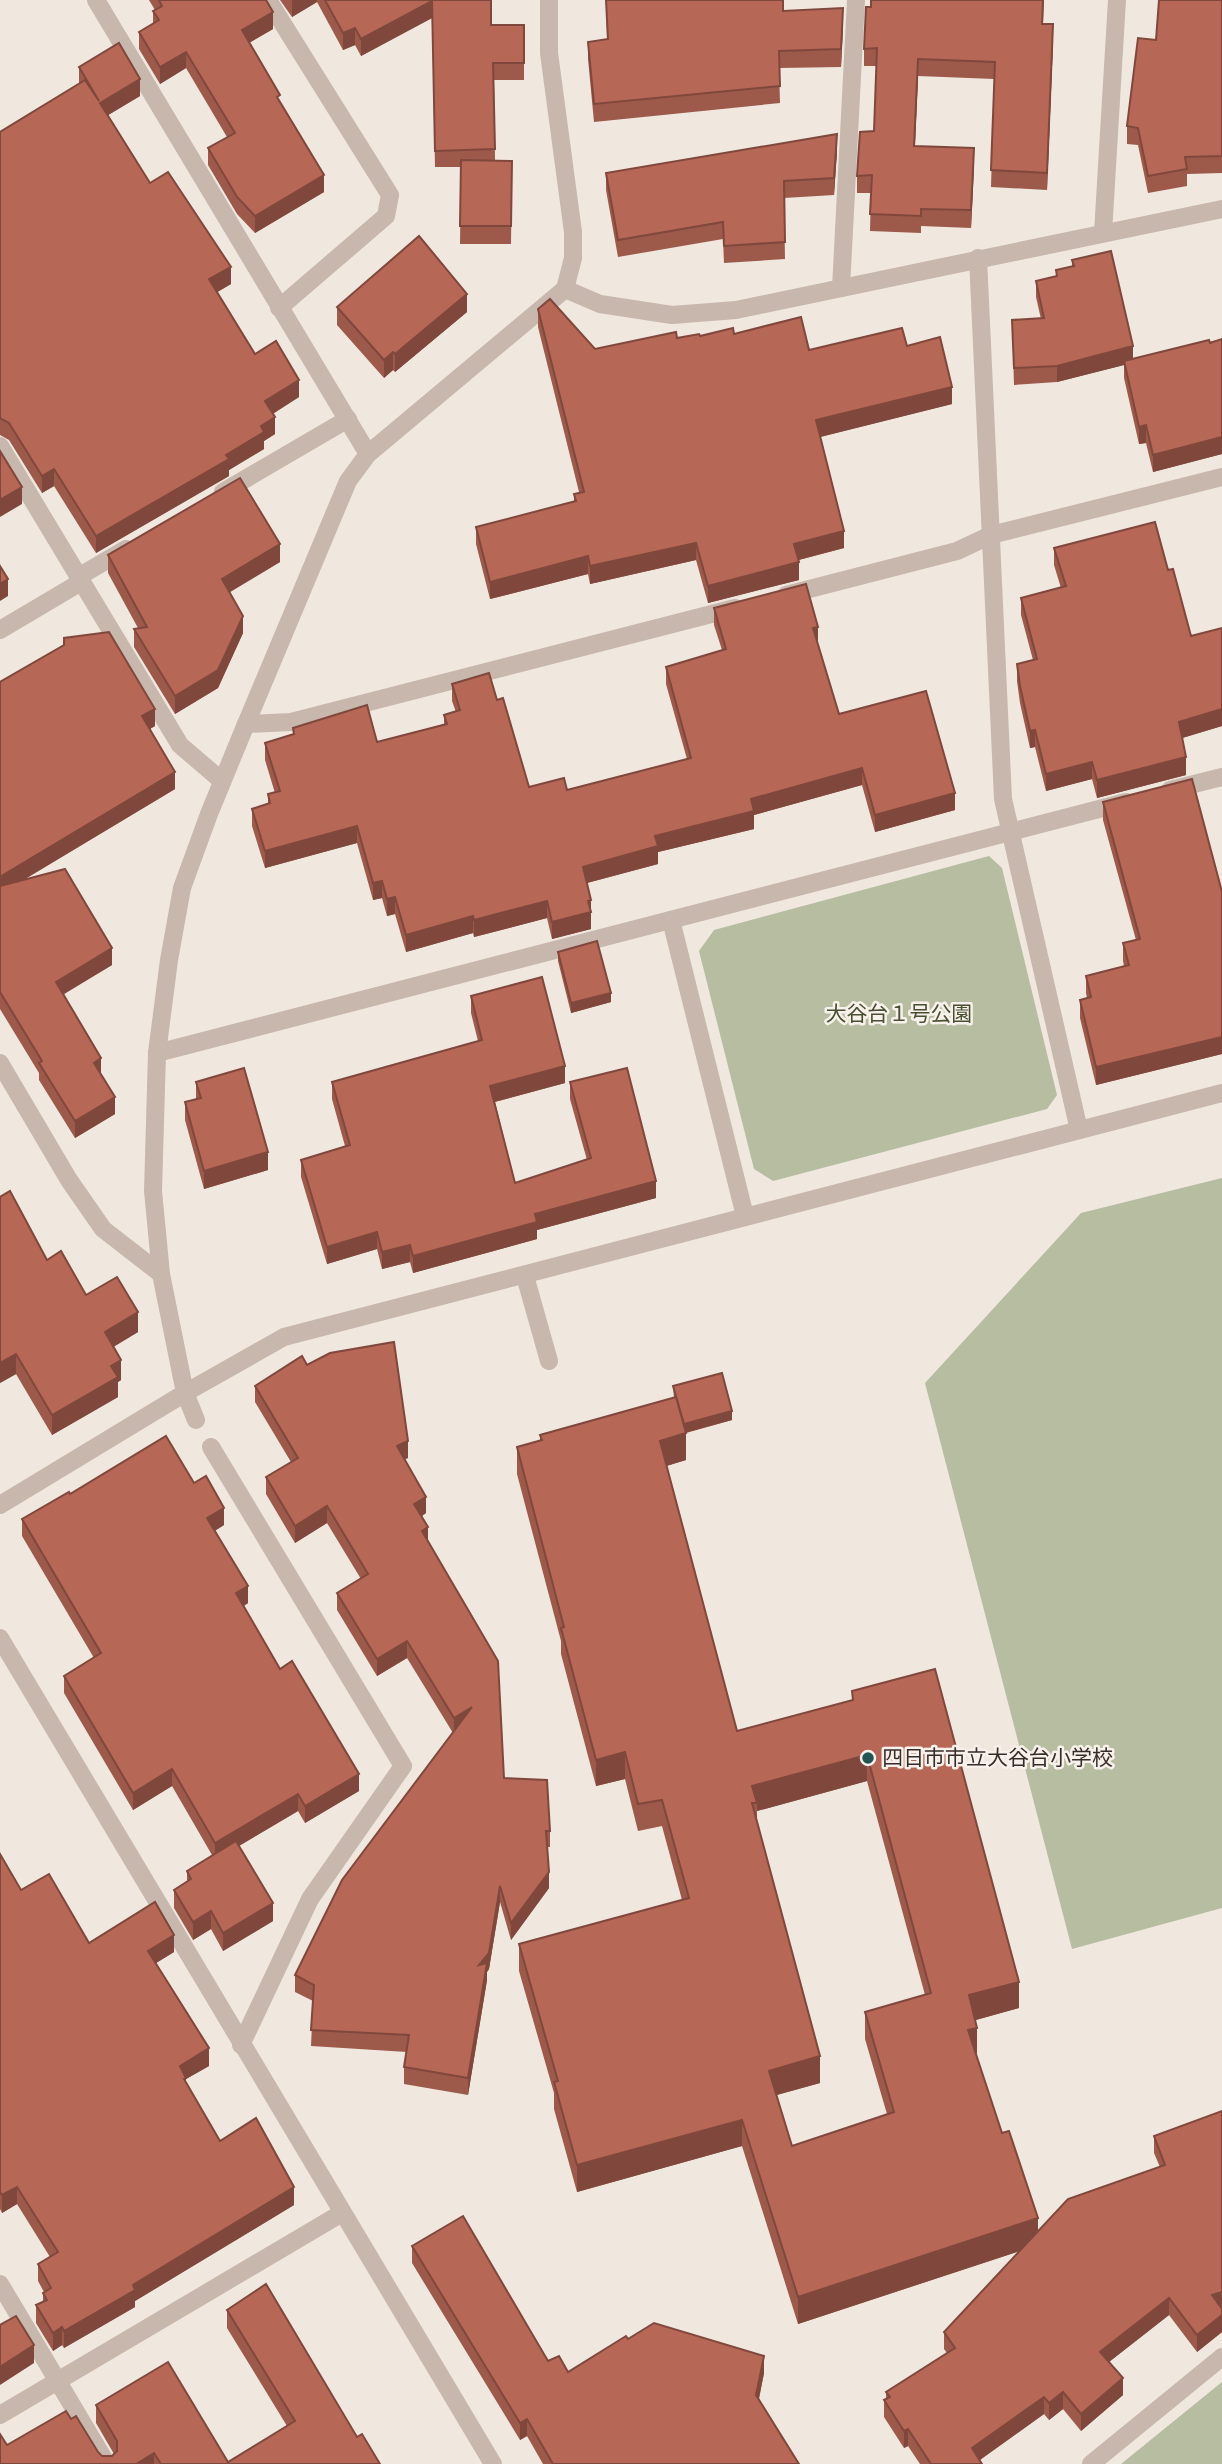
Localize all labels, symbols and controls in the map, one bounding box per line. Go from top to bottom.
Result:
park label: 大谷台１号公園 [826,999,973,1027]
place label: 四日市市立大谷台小学校 [882,1743,1113,1771]
marker: 四日市市立大谷台小学校 [860,1750,876,1766]

